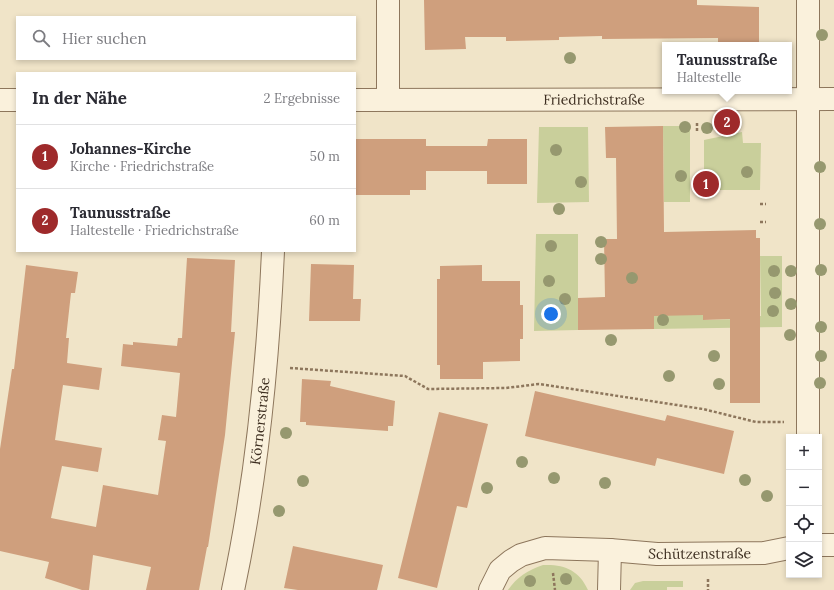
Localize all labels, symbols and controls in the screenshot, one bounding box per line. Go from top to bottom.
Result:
search box [16,16,356,60]
icon: search [30,27,52,49]
text: Hier suchen [62,29,146,48]
popup [662,42,792,94]
text: Taunusstraße [677,50,777,69]
text: Haltestelle [677,69,741,86]
text: In der Nähe [32,87,127,109]
text: 2 Ergebnisse [264,90,340,107]
street label: Friedrichstraße [543,90,645,109]
pin: 2 [714,107,740,137]
text: Johannes-Kirche [70,139,191,158]
text: 1 [42,148,48,165]
text: 50 m [310,148,340,165]
text: Kirche · Friedrichstraße [70,158,214,175]
pin: 1 [693,169,719,199]
text: Taunusstraße [70,203,171,222]
text: 2 [42,212,48,229]
text: 60 m [309,212,340,229]
text: Haltestelle · Friedrichstraße [70,222,239,239]
your location [541,304,561,324]
street label: Körnerstraße [246,376,274,466]
map controls [786,434,822,578]
button: + [786,434,822,470]
button: − [786,470,822,506]
button: locate [786,506,822,542]
button: layers [786,542,822,578]
street label: Schützenstraße [647,544,752,563]

